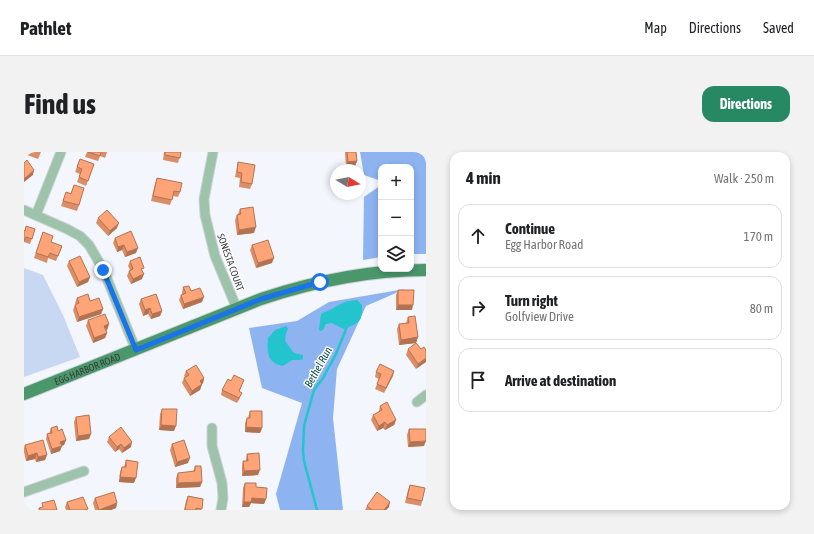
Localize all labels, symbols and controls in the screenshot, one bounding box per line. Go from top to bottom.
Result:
text: Pathlet [20,17,71,39]
text: Map [644,20,667,36]
text: Directions [689,20,741,36]
text: Saved [763,20,794,36]
button: Directions [702,86,790,122]
text: Find us [24,88,96,120]
north arrow [330,164,366,200]
map controls [378,164,414,272]
button: + [378,164,414,200]
text: 4 min [466,168,501,188]
text: Walk · 250 m [714,171,774,186]
button: − [378,200,414,236]
text: Continue [505,220,555,237]
icon: ahead [467,225,489,247]
text: 170 m [744,229,773,244]
street label: SONESTA COURT [215,232,246,293]
button: layers [378,236,414,272]
text: Egg Harbor Road [505,237,583,252]
route end [94,261,112,279]
route start [311,273,329,291]
text: Turn right [505,292,558,309]
icon: right [467,297,489,319]
text: 80 m [750,301,773,316]
text: Golfview Drive [505,309,574,324]
water label: Bethel Run [302,344,334,389]
street label: EGG HARBOR ROAD [53,351,122,387]
icon: arrive [467,369,489,391]
text: Arrive at destination [505,372,616,389]

